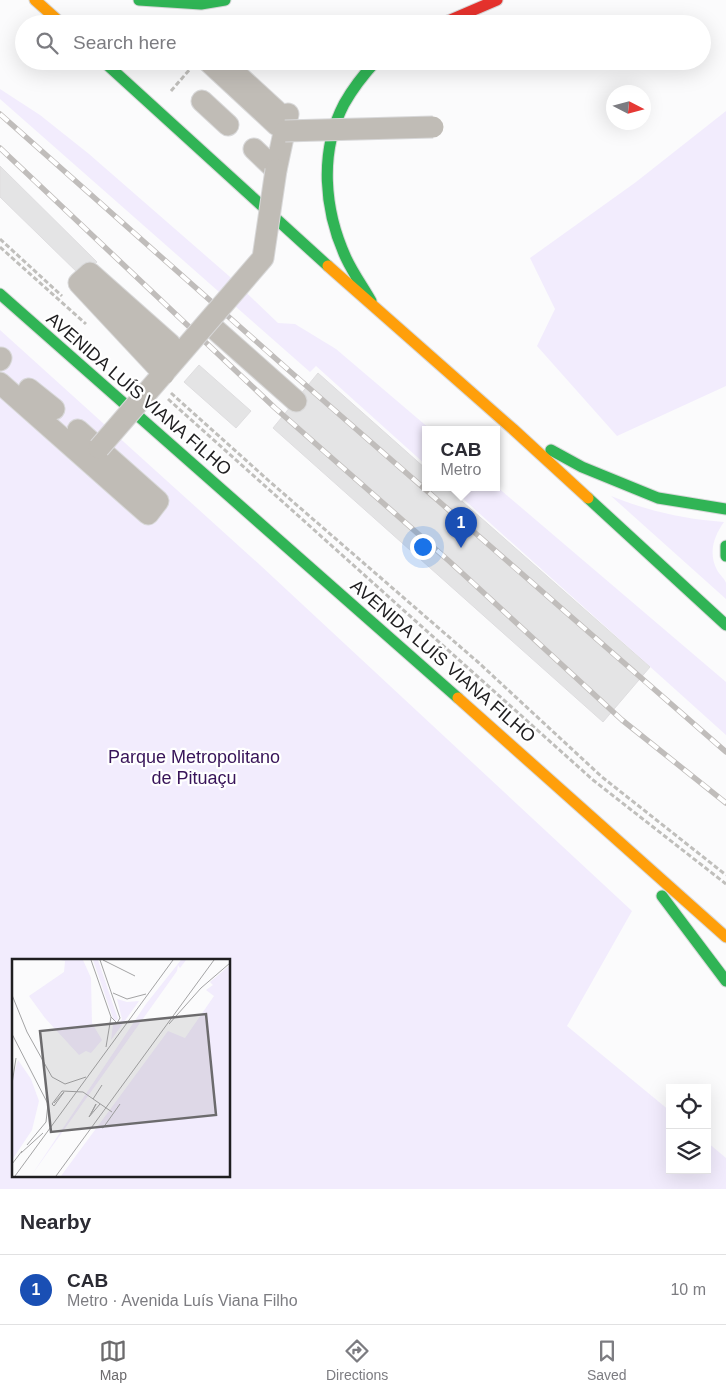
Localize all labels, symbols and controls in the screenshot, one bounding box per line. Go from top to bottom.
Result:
search box [15,15,711,70]
icon: search [33,29,61,57]
text: Search here [73,32,177,53]
north arrow [606,85,651,130]
street label: AVENIDA LUÍS VIANA FILHO [43,308,235,480]
popup [422,426,500,491]
text: CAB [440,439,482,460]
text: Metro [440,461,481,478]
pin: 1 [445,507,477,548]
your location [410,534,436,560]
street label: AVENIDA LUÍS VIANA FILHO [347,575,539,747]
park label: Parque Metropolitano de Pituaçu [108,747,280,788]
inset map [12,959,230,1176]
map controls [666,1084,711,1174]
button: locate [666,1084,711,1129]
button: layers [666,1129,711,1174]
text: Nearby [20,1210,91,1233]
text: CAB [67,1270,108,1291]
text: 1 [32,1281,40,1298]
text: 10 m [670,1281,706,1298]
text: Metro · Avenida Luís Viana Filho [67,1292,298,1309]
tab: Map [99,1337,127,1383]
tab: Directions [326,1337,388,1383]
tab: Saved [587,1337,627,1383]

